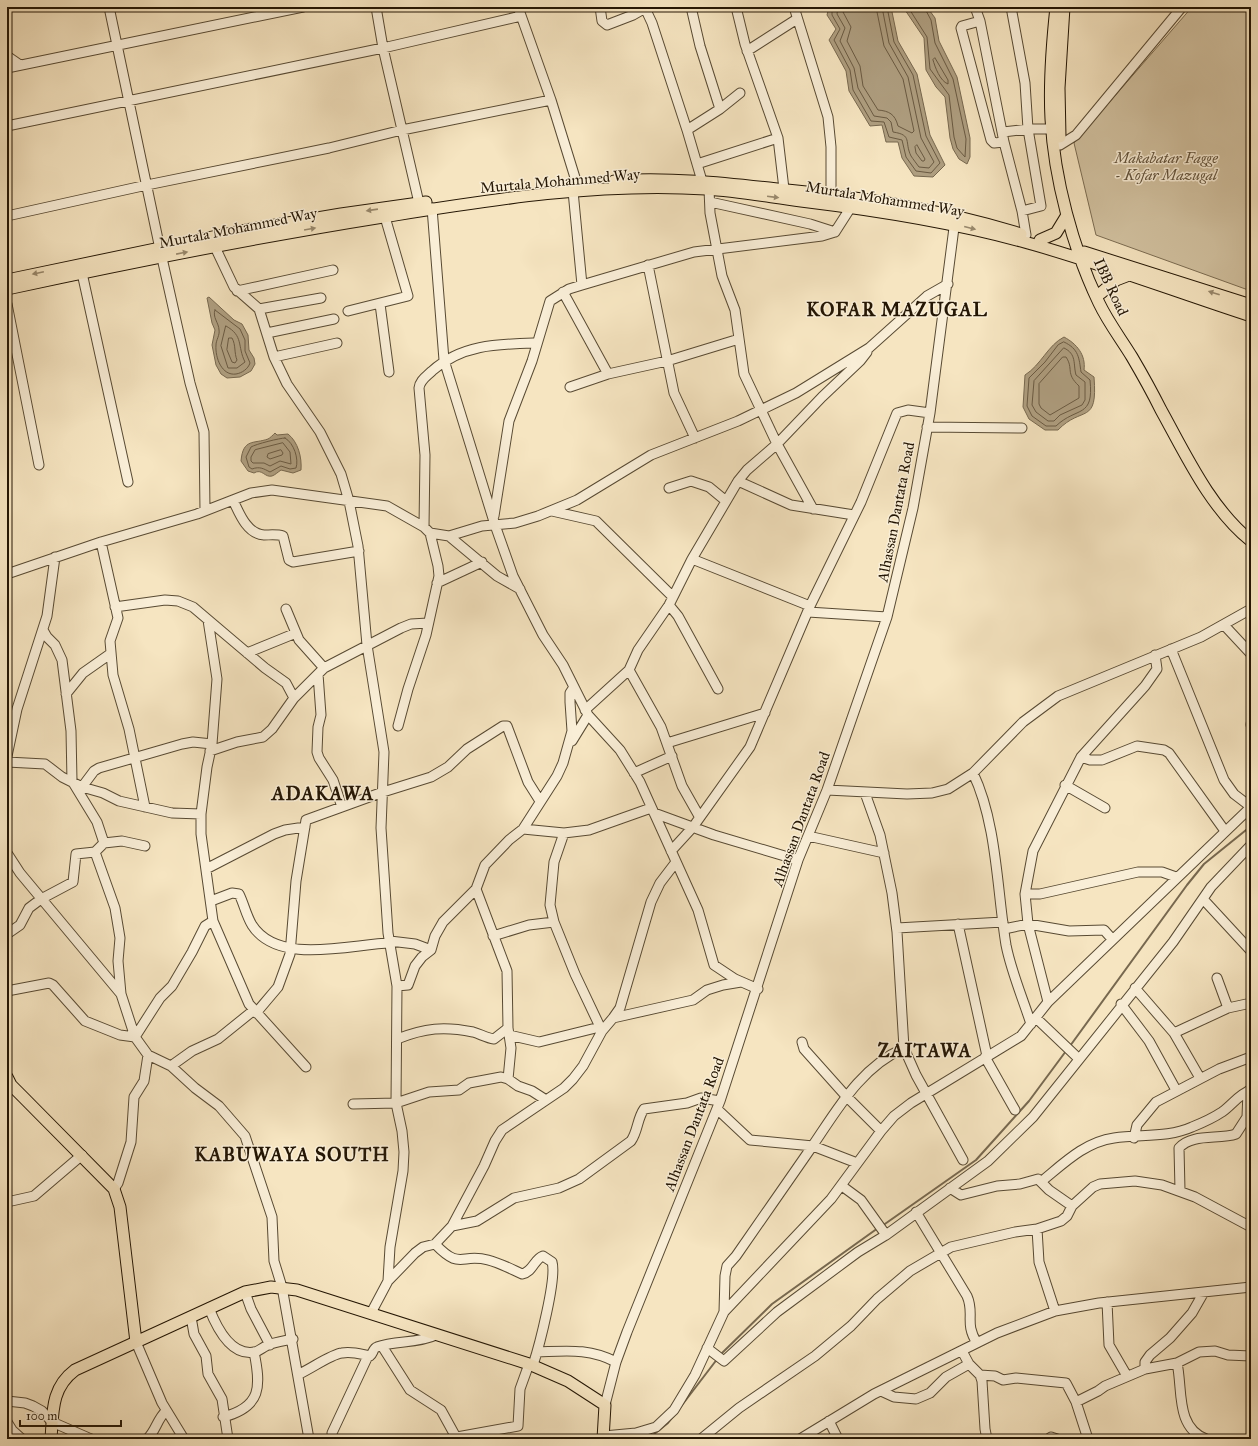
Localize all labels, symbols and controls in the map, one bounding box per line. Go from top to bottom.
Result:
park label: Makabatar Fagge - Kofar Mazugal [1112,149,1219,184]
street label: Murtala Mohammed Way [479,165,642,197]
street label: Murtala Mohammed Way [804,178,967,221]
one-way arrow [767,194,779,200]
street label: Murtala Mohammed Way [157,204,319,252]
one-way arrow [366,207,378,213]
one-way arrow [964,225,976,231]
one-way arrow [304,226,316,232]
one-way arrow [176,250,189,256]
street label: IBB Road [1090,255,1132,319]
one-way arrow [32,271,44,277]
one-way arrow [1208,290,1220,296]
district label: KOFAR MAZUGAL [806,298,988,321]
street label: Alhassan Dantata Road [873,440,918,584]
street label: Alhassan Dantata Road [768,749,834,890]
district label: ADAKAWA [270,782,374,805]
district label: ZAITAWA [878,1039,972,1062]
street label: Alhassan Dantata Road [660,1054,728,1195]
district label: KABUWAYA SOUTH [194,1143,390,1166]
scale bar [20,1402,121,1428]
text: 100 m [26,1409,57,1423]

